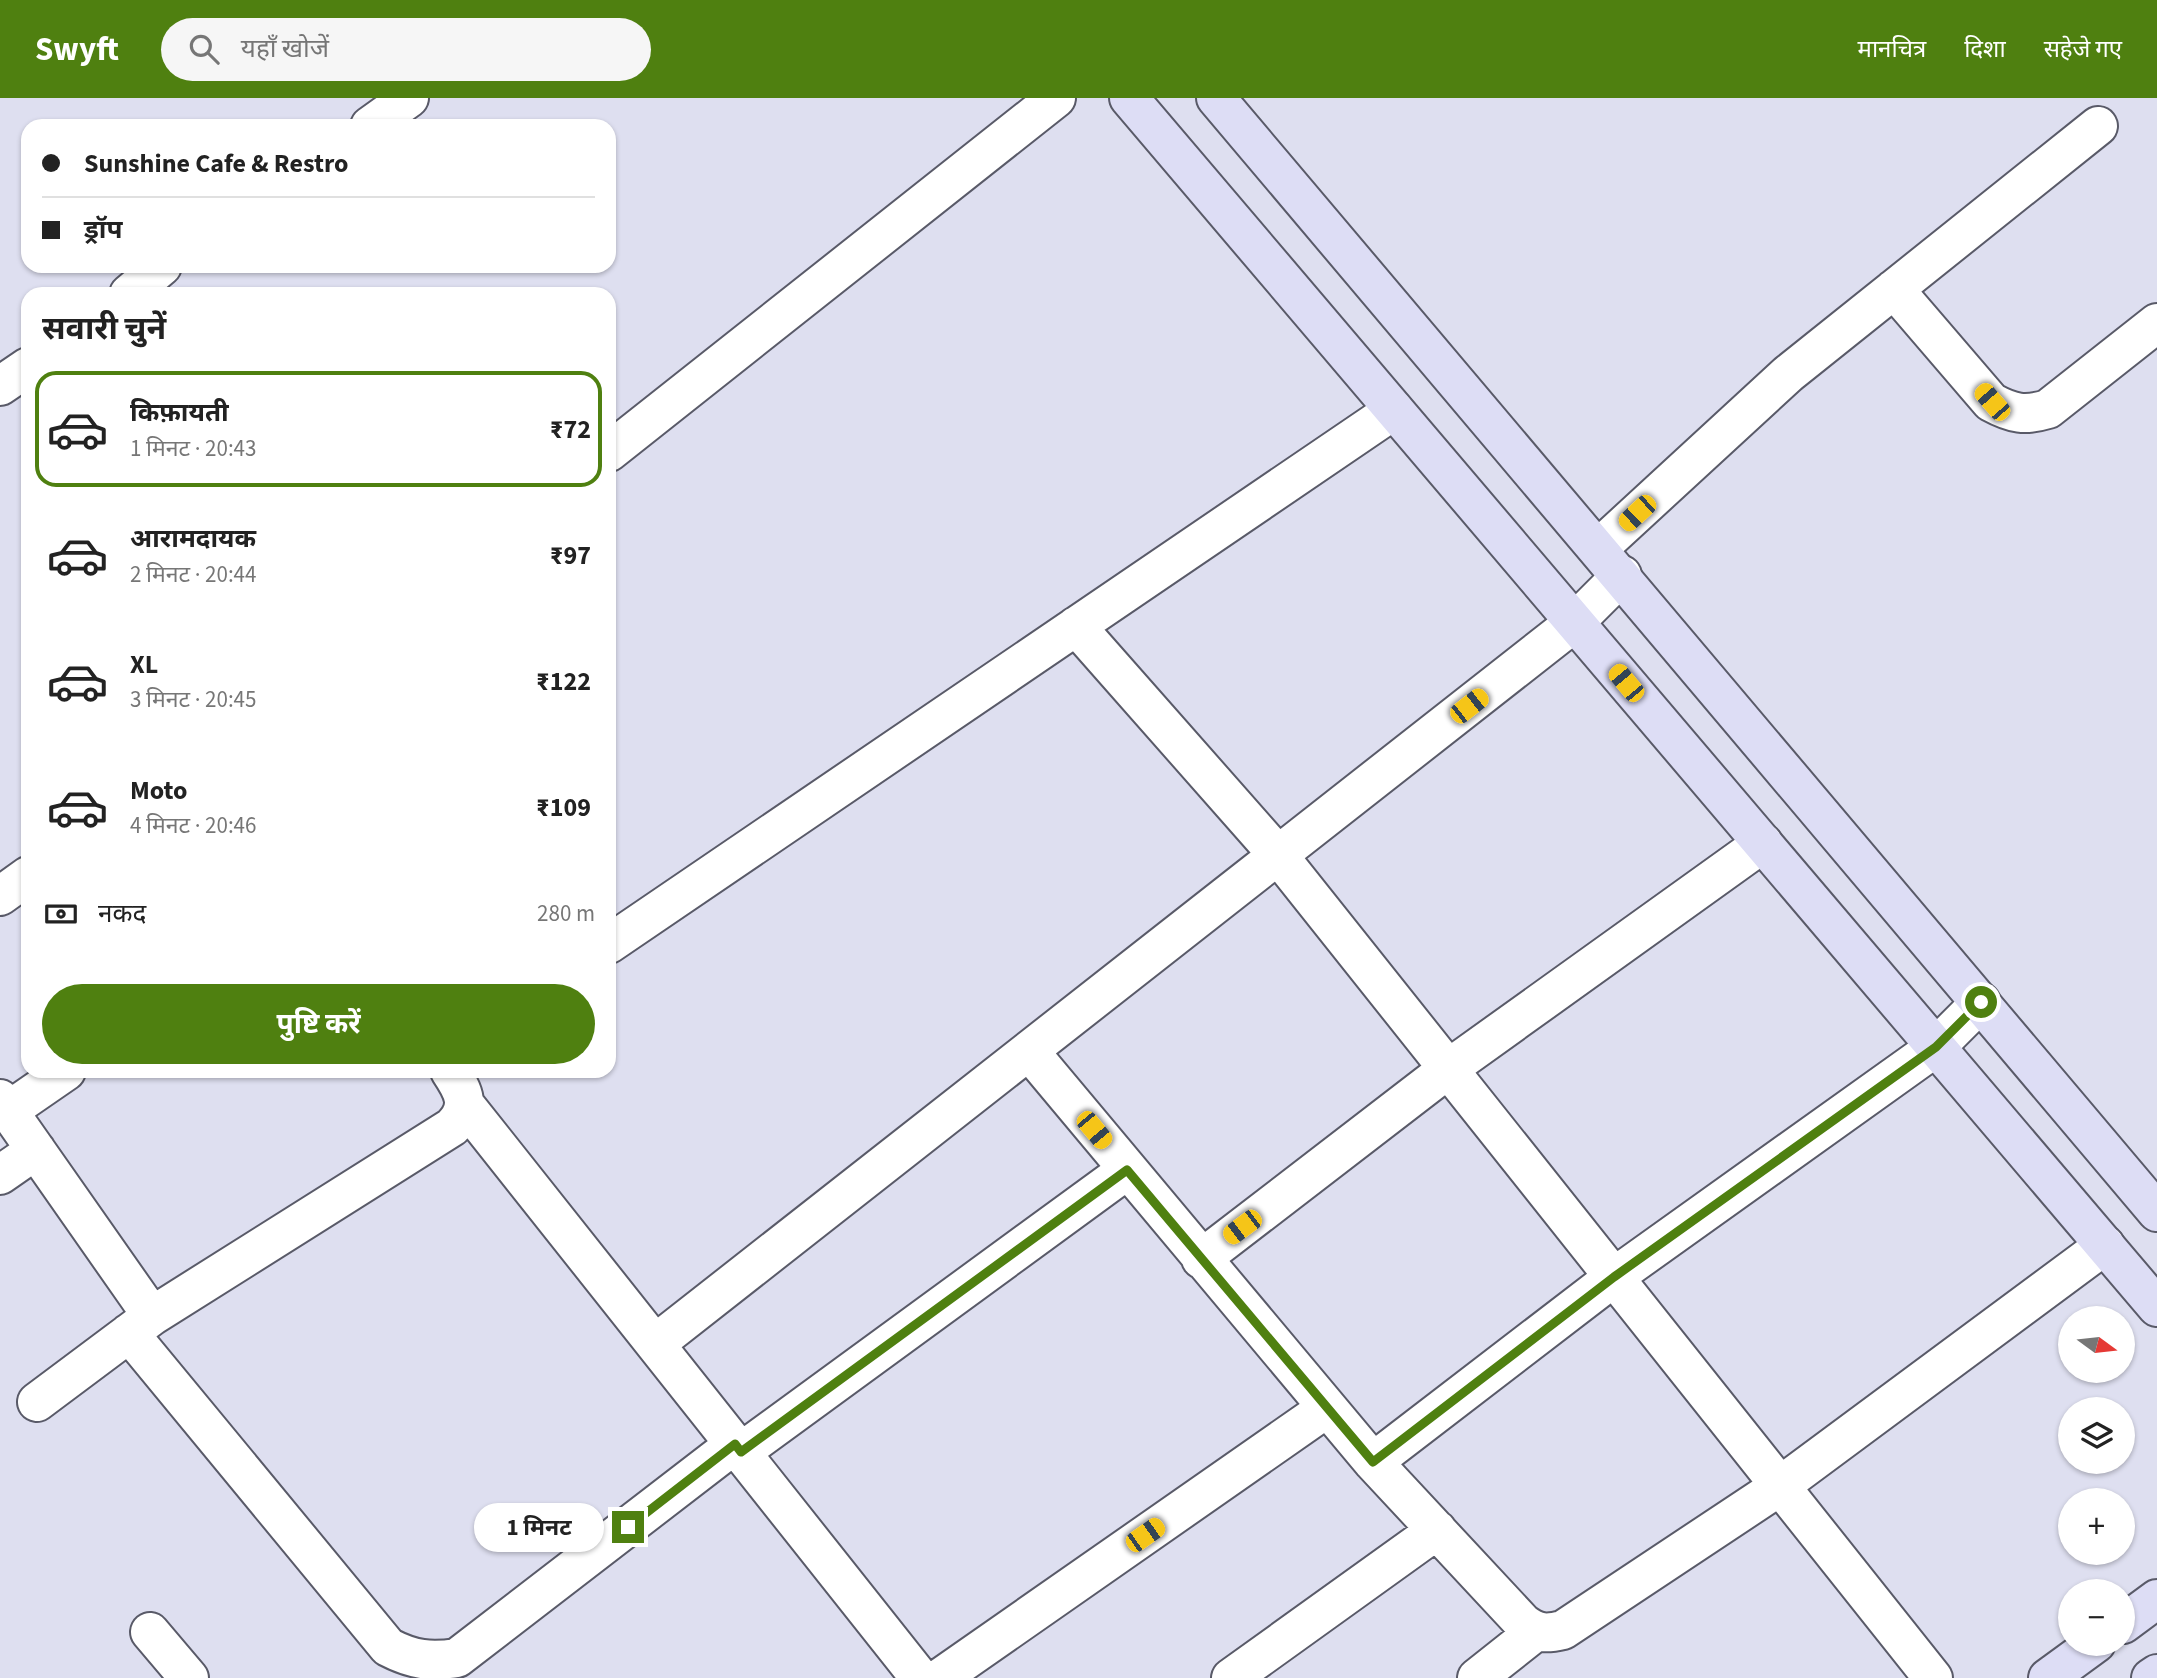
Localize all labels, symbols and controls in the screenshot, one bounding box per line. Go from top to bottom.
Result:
search box [161,18,651,81]
text: Swyft [35,26,119,73]
icon: search [185,30,223,68]
text: यहाँ खोजें [241,30,329,67]
text: मानचित्र [1858,32,1926,67]
text: दिशा [1964,32,2006,67]
text: सहेजे गए [2044,32,2122,67]
text: Sunshine Cafe & Restro [84,145,348,182]
text: ड्रॉप [84,211,122,248]
text: सवारी चुनें [42,306,166,352]
car [1971,379,2014,425]
text: किफ़ायती [130,394,229,431]
icon: car [46,398,109,461]
text: ₹72 [550,411,591,448]
text: 1 मिनट · 20:43 [130,432,256,465]
car [1615,491,1660,535]
text: आरामदायक [130,520,256,557]
icon: car [46,524,109,587]
text: ₹97 [550,537,591,574]
text: 2 मिनट · 20:44 [130,558,256,591]
text: XL [130,646,158,683]
icon: car [46,650,109,713]
car [1605,660,1648,706]
text: ₹122 [536,663,591,700]
text: 3 मिनट · 20:45 [130,683,256,716]
car [1446,685,1493,727]
text: Moto [130,772,187,809]
icon: car [46,776,109,839]
text: ₹109 [536,789,591,826]
text: 4 मिनट · 20:46 [130,809,256,842]
icon: cash [42,895,80,933]
text: नकद [98,895,146,932]
text: 280 m [537,897,595,930]
button: पुष्टि करें [42,984,595,1064]
route start [1965,986,1997,1018]
car [1073,1107,1116,1153]
car [1219,1206,1266,1248]
north arrow [2058,1306,2135,1382]
map controls [2058,1306,2135,1656]
button: layers [2058,1397,2135,1474]
button: + [2058,1488,2135,1565]
callout: 1 मिनट [474,1502,604,1552]
text: 1 मिनट [506,1511,572,1544]
route end [612,1511,644,1543]
car [1122,1514,1169,1556]
button: − [2058,1579,2135,1656]

